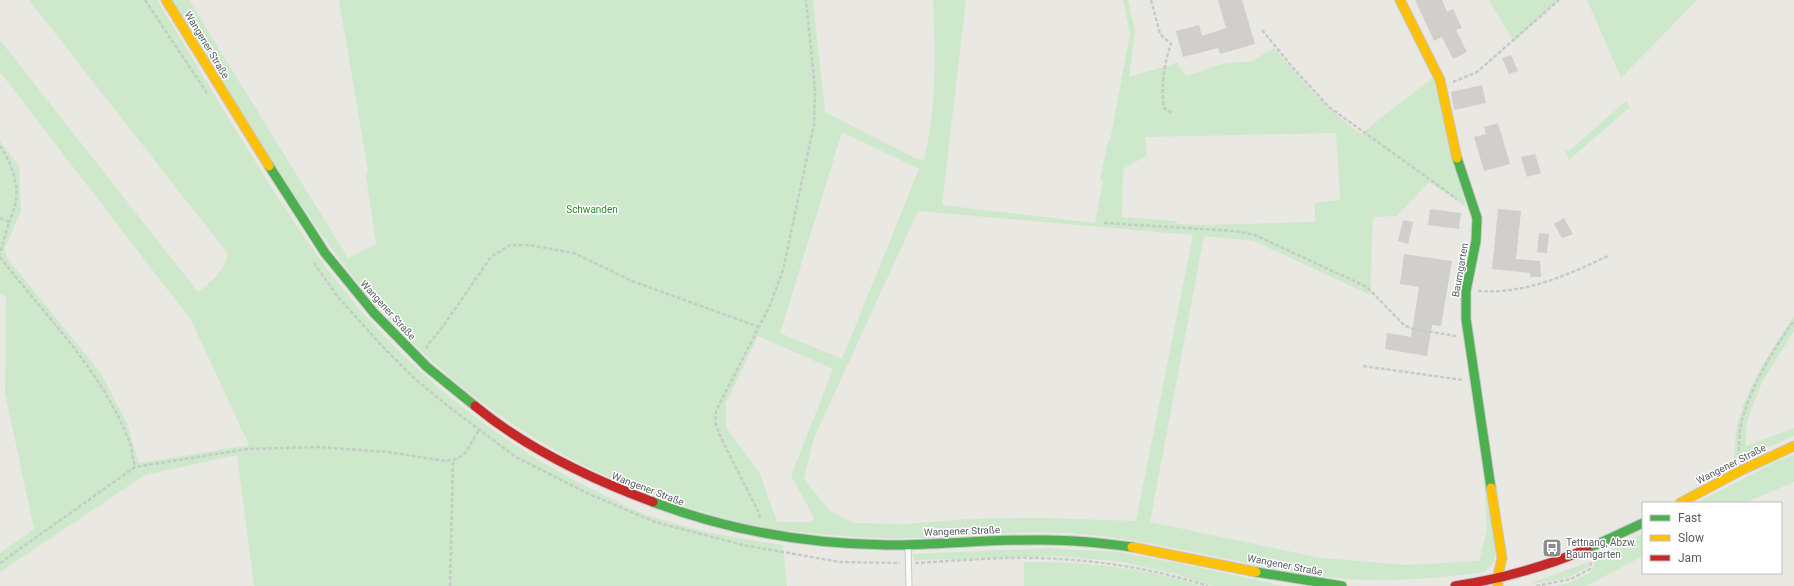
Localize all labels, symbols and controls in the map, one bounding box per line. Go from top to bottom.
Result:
street label: Wangener Straße [183,9,231,81]
park label: Schwanden [566,204,618,215]
street label: Baumgarten [1450,242,1470,298]
street label: Wangener Straße [358,278,418,342]
street label: Wangener Straße [1694,442,1768,486]
street label: Wangener Straße [610,470,686,508]
legend [1642,502,1782,574]
text: Fast [1678,511,1701,525]
street label: Wangener Straße [924,524,1000,538]
text: Slow [1678,531,1704,545]
bus stop icon: Tettnang, Abzw. Baumgarten [1541,537,1563,559]
place label: Tettnang, Abzw. Baumgarten [1566,537,1636,560]
text: Jam [1678,551,1702,565]
street label: Wangener Straße [1246,552,1324,578]

